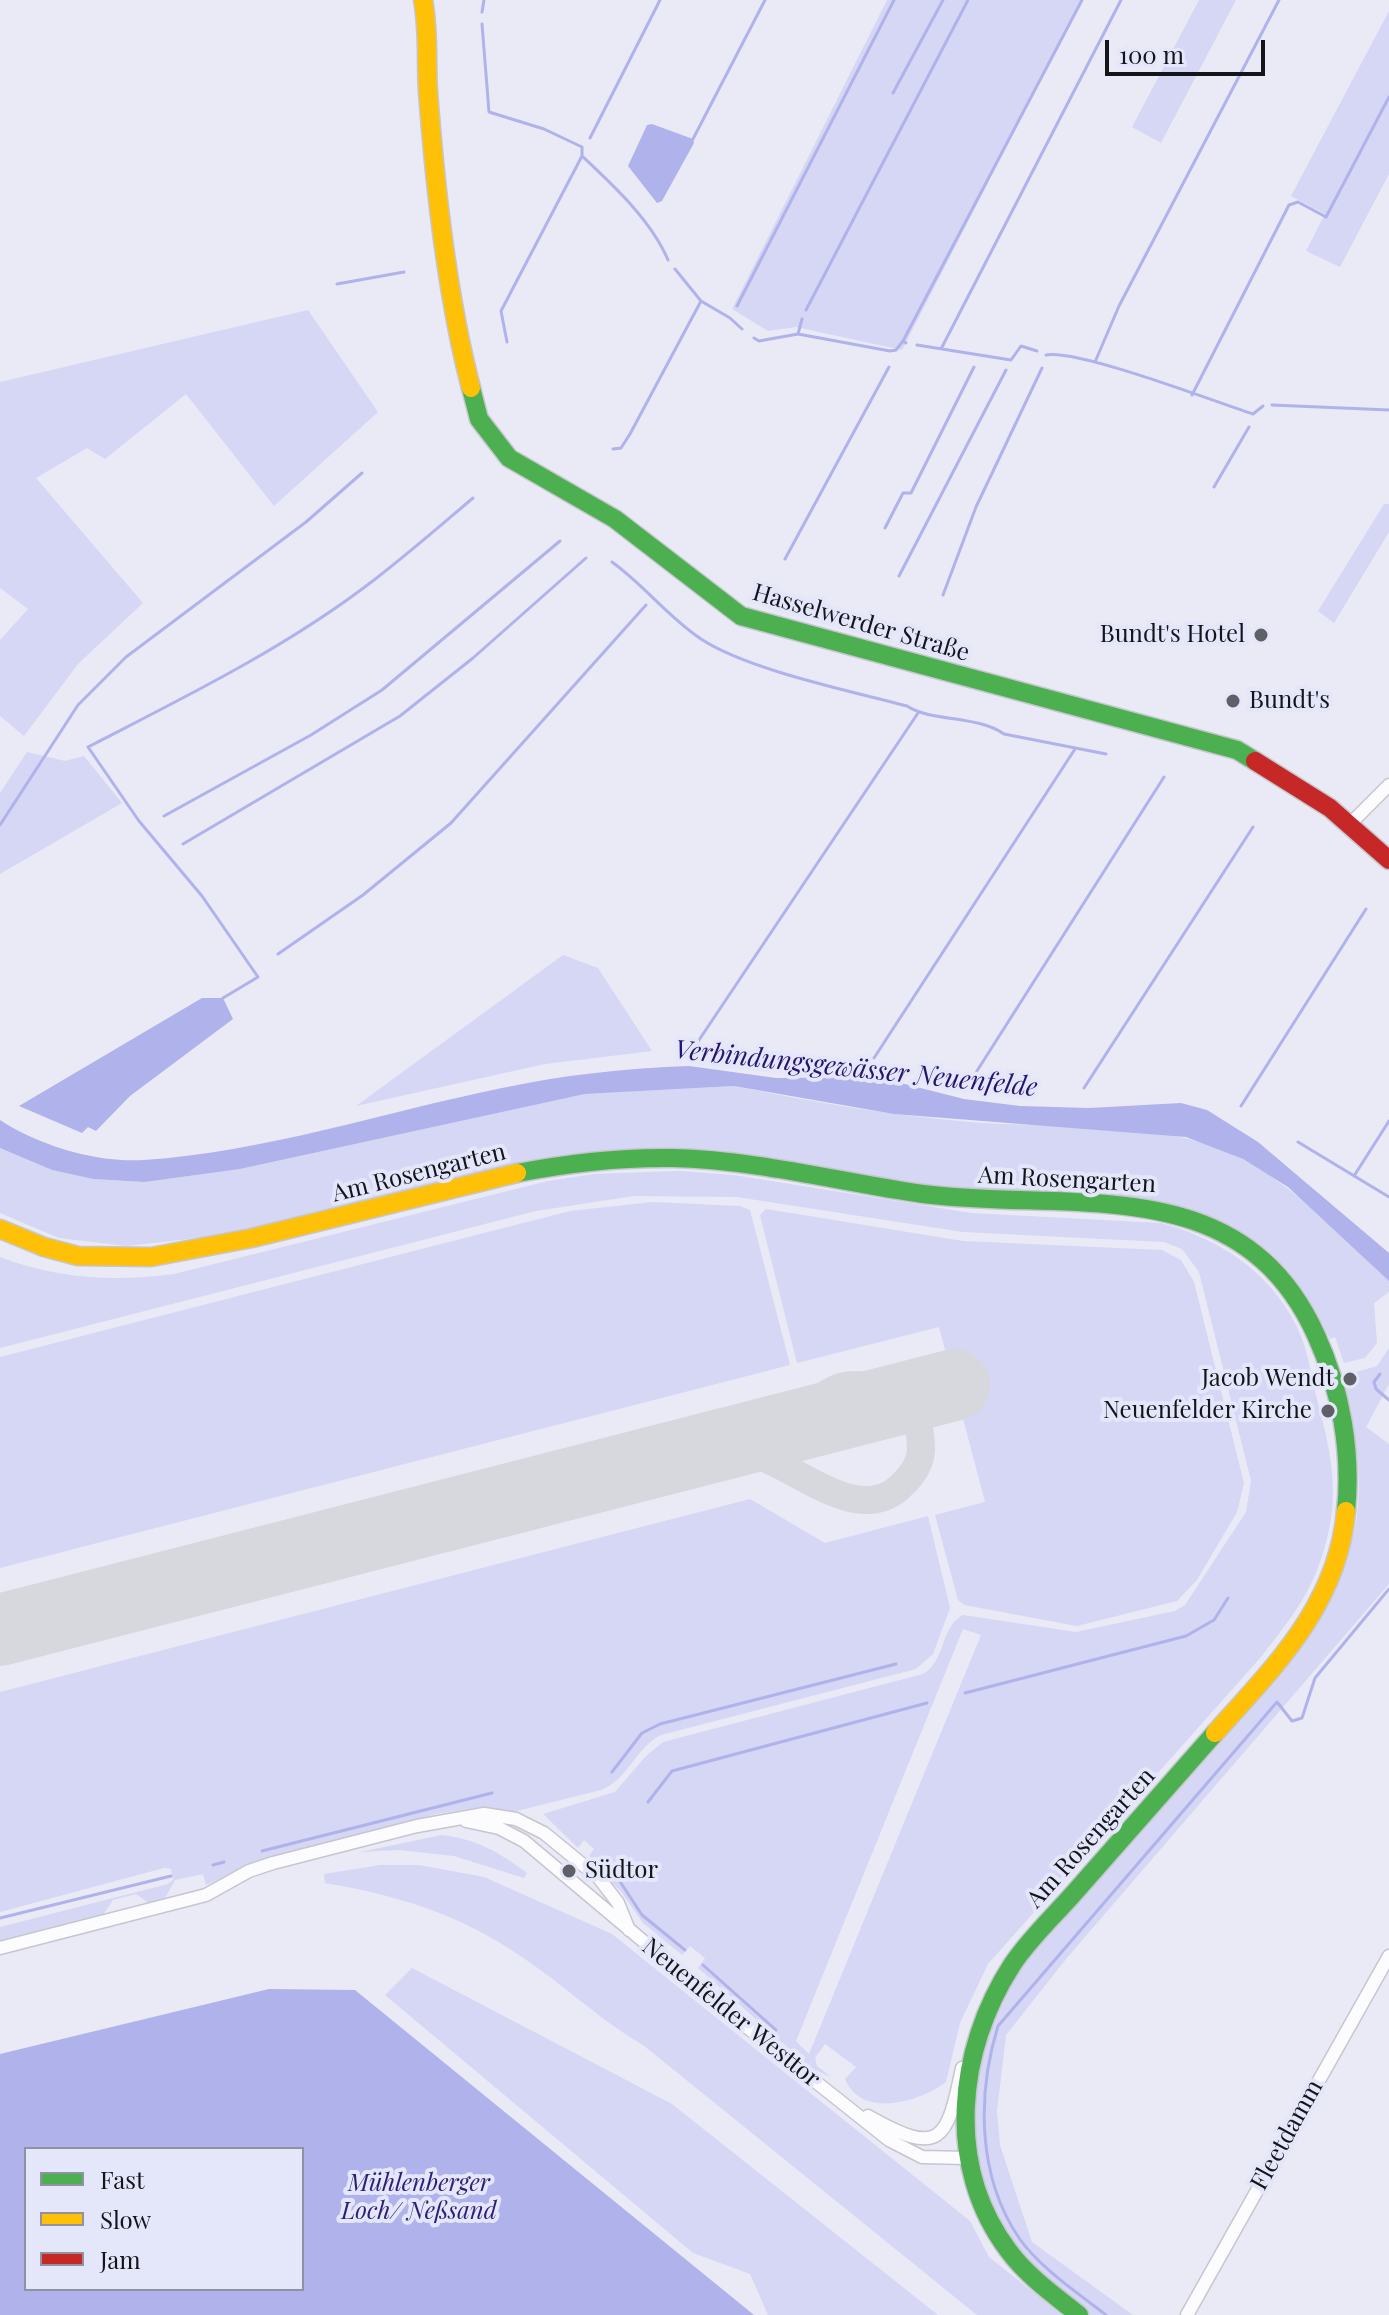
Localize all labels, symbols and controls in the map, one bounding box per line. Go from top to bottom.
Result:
scale bar [1109,24,1269,74]
text: 100 m [1119,38,1184,70]
street label: Hasselwerder Straße [749,578,973,668]
place label: Bundt's Hotel [1100,621,1245,649]
marker: Bundt's Hotel [1252,626,1270,644]
place label: Bundt's [1249,687,1330,715]
marker: Bundt's [1224,692,1242,710]
water label: Verbindungsgewässer Neuenfelde [673,1034,1039,1104]
street label: Am Rosengarten [329,1137,509,1209]
street label: Am Rosengarten [977,1161,1157,1199]
place label: Jacob Wendt [1201,1365,1334,1393]
marker: Jacob Wendt [1341,1370,1359,1388]
place label: Neuenfelder Kirche [1103,1397,1312,1425]
marker: Neuenfelder Kirche [1319,1402,1337,1420]
street label: Am Rosengarten [1021,1762,1161,1914]
place label: Südtor [585,1857,658,1885]
marker: Südtor [560,1862,578,1880]
street label: Neuenfelder Westtor [636,1932,826,2094]
street label: Fleetdamm [1245,2075,1329,2195]
legend [24,2147,304,2291]
text: Fast [100,2163,145,2195]
park label: Mühlenberger Loch/ Neßsand [341,2170,497,2226]
text: Slow [100,2203,151,2235]
text: Jam [100,2243,141,2275]

